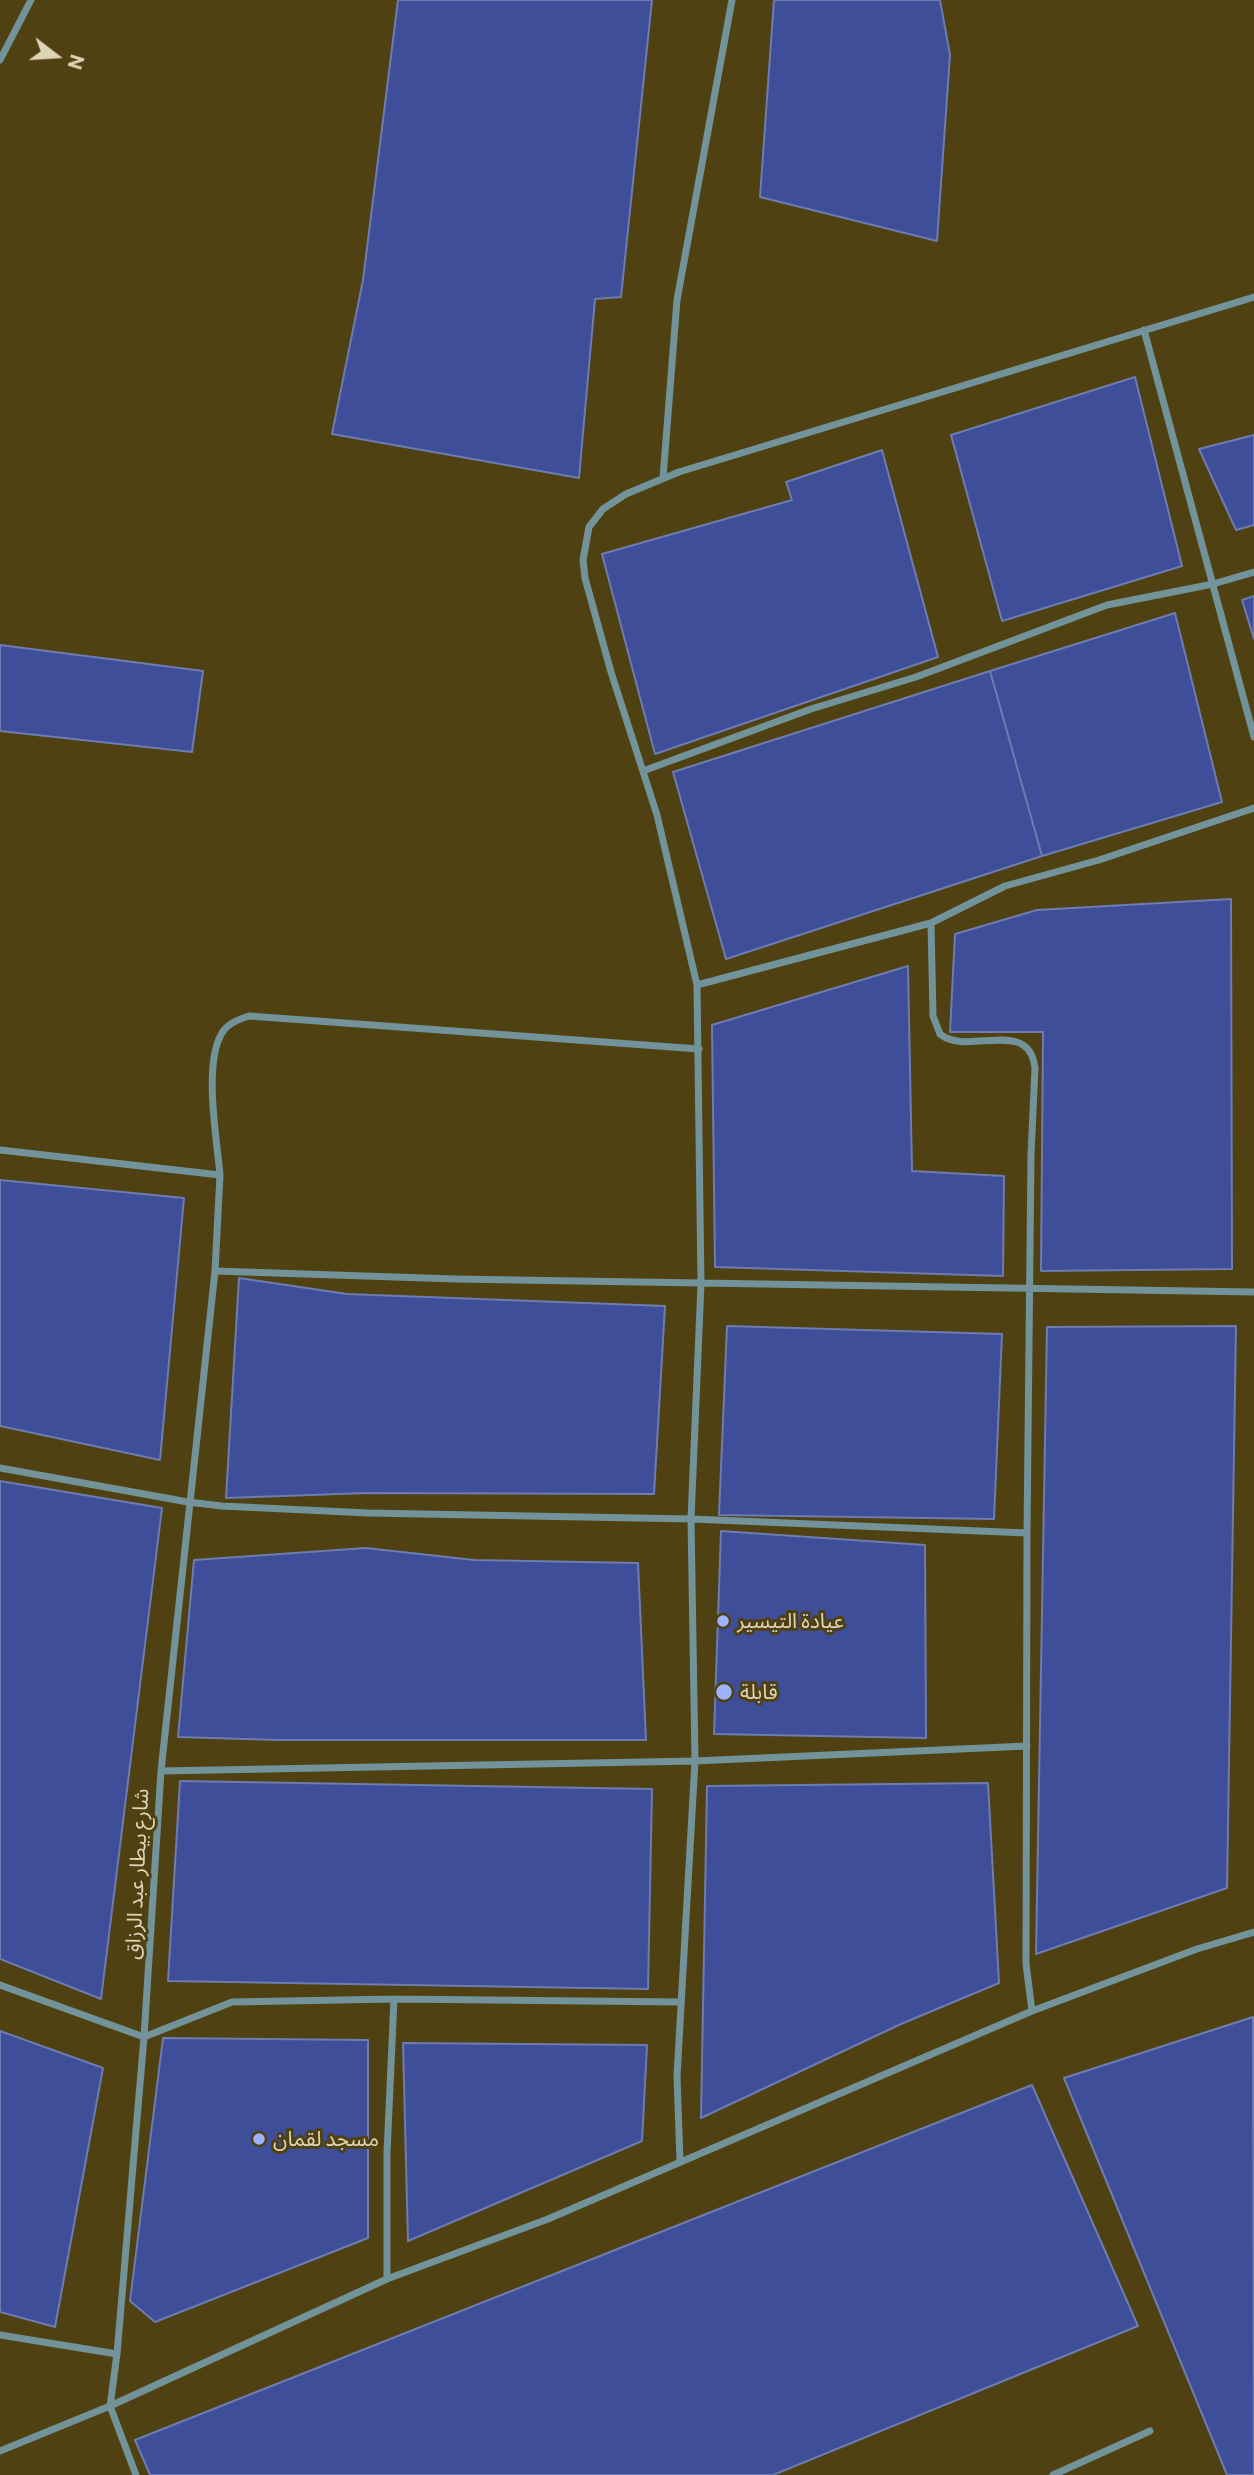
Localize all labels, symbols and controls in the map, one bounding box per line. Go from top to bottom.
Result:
north arrow [21,21,91,91]
text: N [63,52,90,72]
place label: عيادة التيسير [737,1608,844,1634]
marker: عيادة التيسير [715,1613,731,1629]
place label: قابلة [740,1679,778,1705]
marker: قابلة [714,1682,734,1702]
street label: شارع بيطار عبد الرزاق [120,1788,154,1960]
place label: مسجد لقمان [273,2126,379,2152]
marker: مسجد لقمان [251,2131,267,2147]

